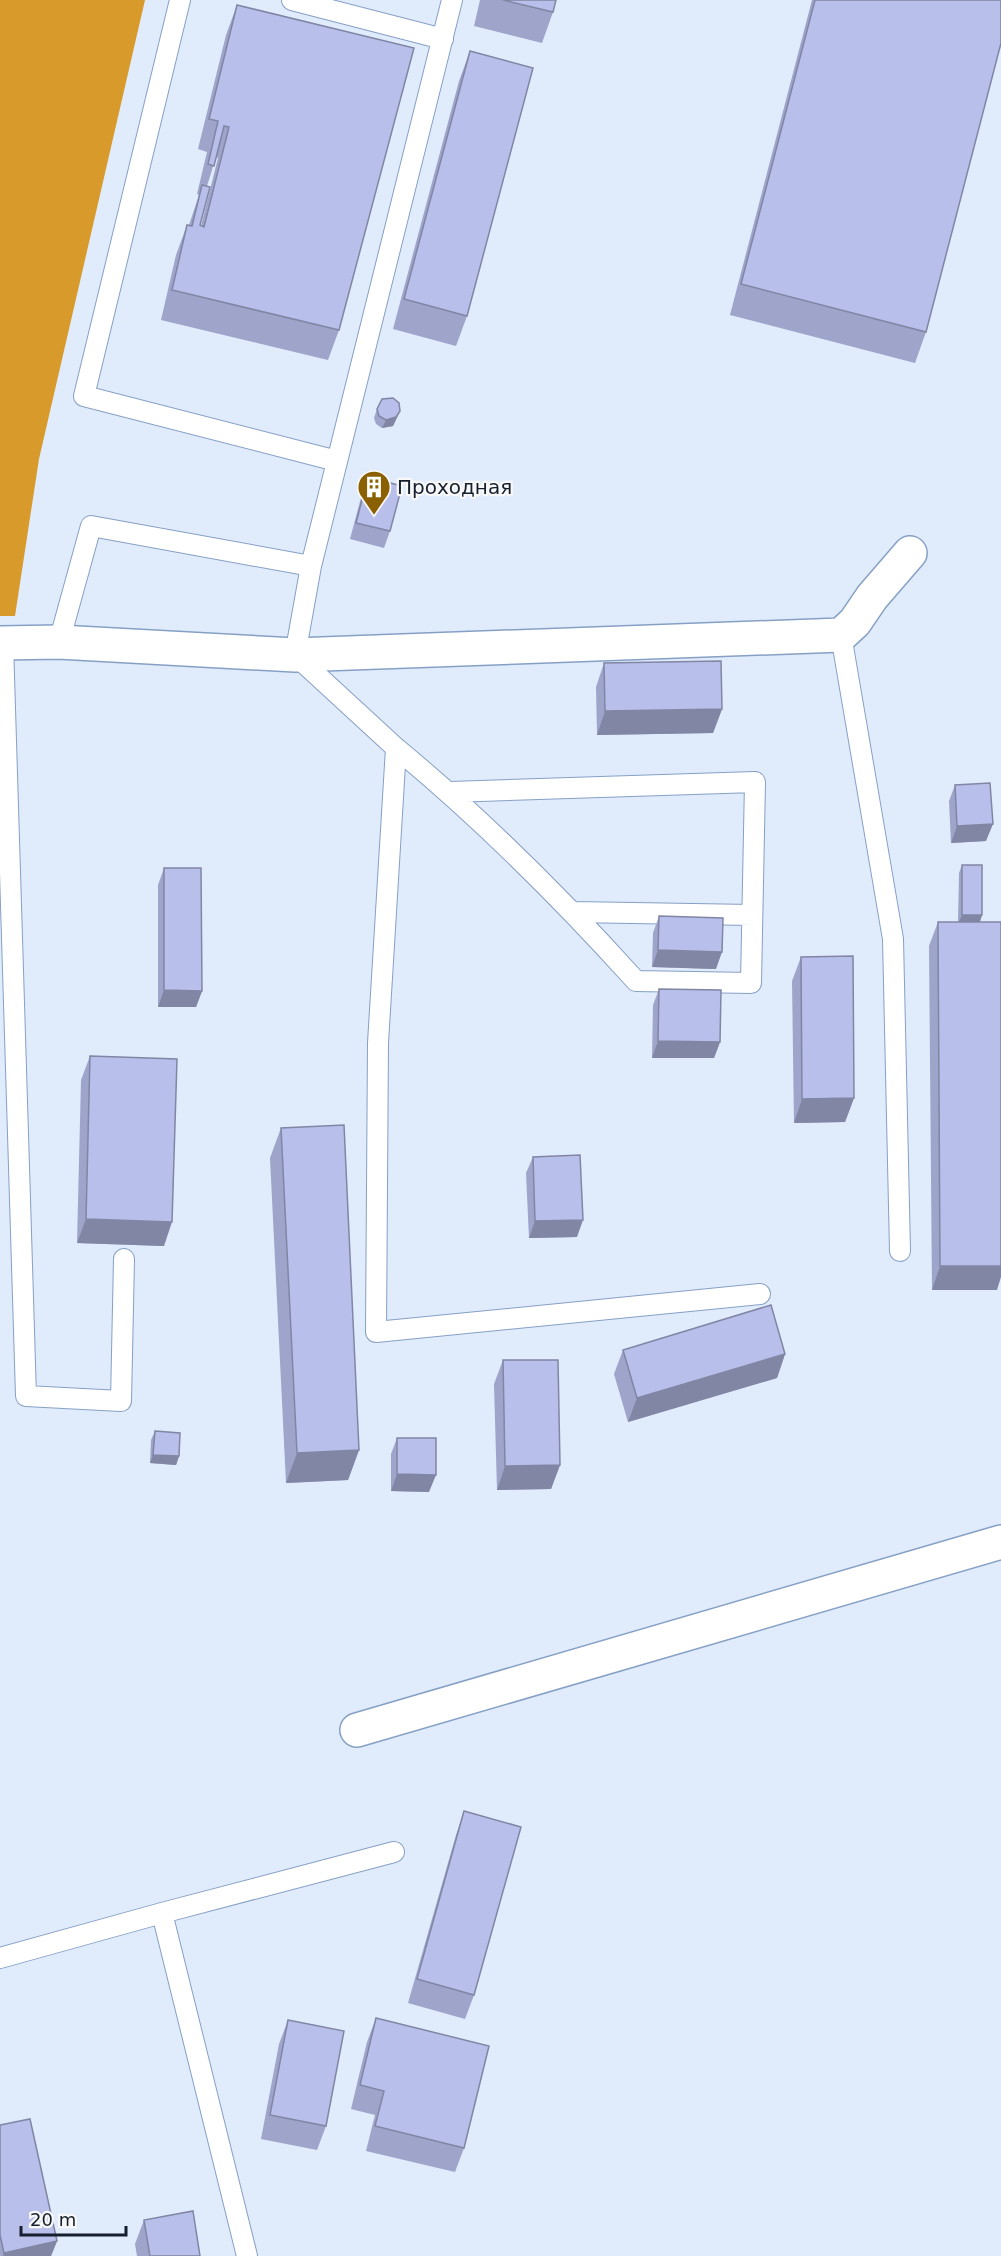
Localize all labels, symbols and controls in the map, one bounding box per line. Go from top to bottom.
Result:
building icon: Проходная [356,469,392,516]
place label: Проходная [397,475,512,499]
scale bar [21,2199,126,2237]
text: 20 m [30,2209,76,2230]

